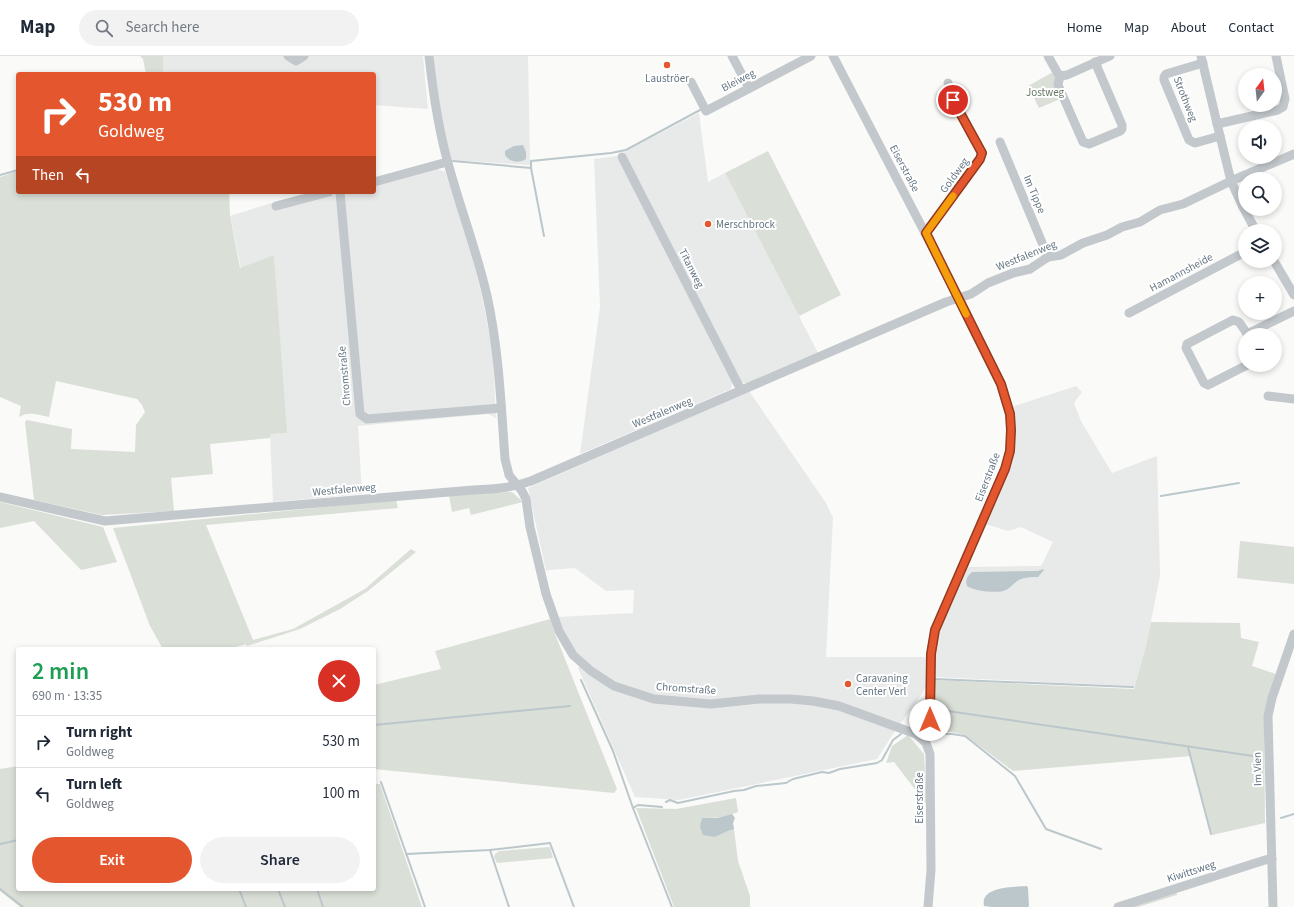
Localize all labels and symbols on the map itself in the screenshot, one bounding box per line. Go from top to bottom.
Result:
marker: Lauströer [662,60,672,70]
street label: Bleiweg [719,65,758,95]
north arrow [1238,68,1282,112]
place label: Lauströer [645,71,689,86]
street label: Strothweg [1170,74,1202,124]
pin [936,83,970,117]
park label: Jostweg [1026,85,1064,100]
street label: Eiserstraße [886,142,923,195]
street label: Goldweg [936,154,973,196]
street label: Im Tippe [1020,173,1050,216]
place label: Merschbrock [716,217,776,232]
marker: Merschbrock [703,219,713,229]
street label: Westfalenweg [994,236,1059,274]
street label: Titanweg [675,246,708,291]
street label: Hamannsheide [1147,249,1216,295]
street label: Chromstraße [334,345,355,407]
street label: Westfalenweg [630,393,695,432]
street label: Eiserstraße [971,450,1004,504]
street label: Westfalenweg [312,479,377,500]
place label: Caravaning Center Verl [856,671,908,699]
street label: Chromstraße [655,679,717,698]
marker: Caravaning Center Verl [843,679,853,689]
position arrow [909,699,951,741]
street label: Im Vien [1250,752,1265,786]
street label: Eiserstraße [912,772,927,824]
street label: Kiwittsweg [1165,856,1218,886]

